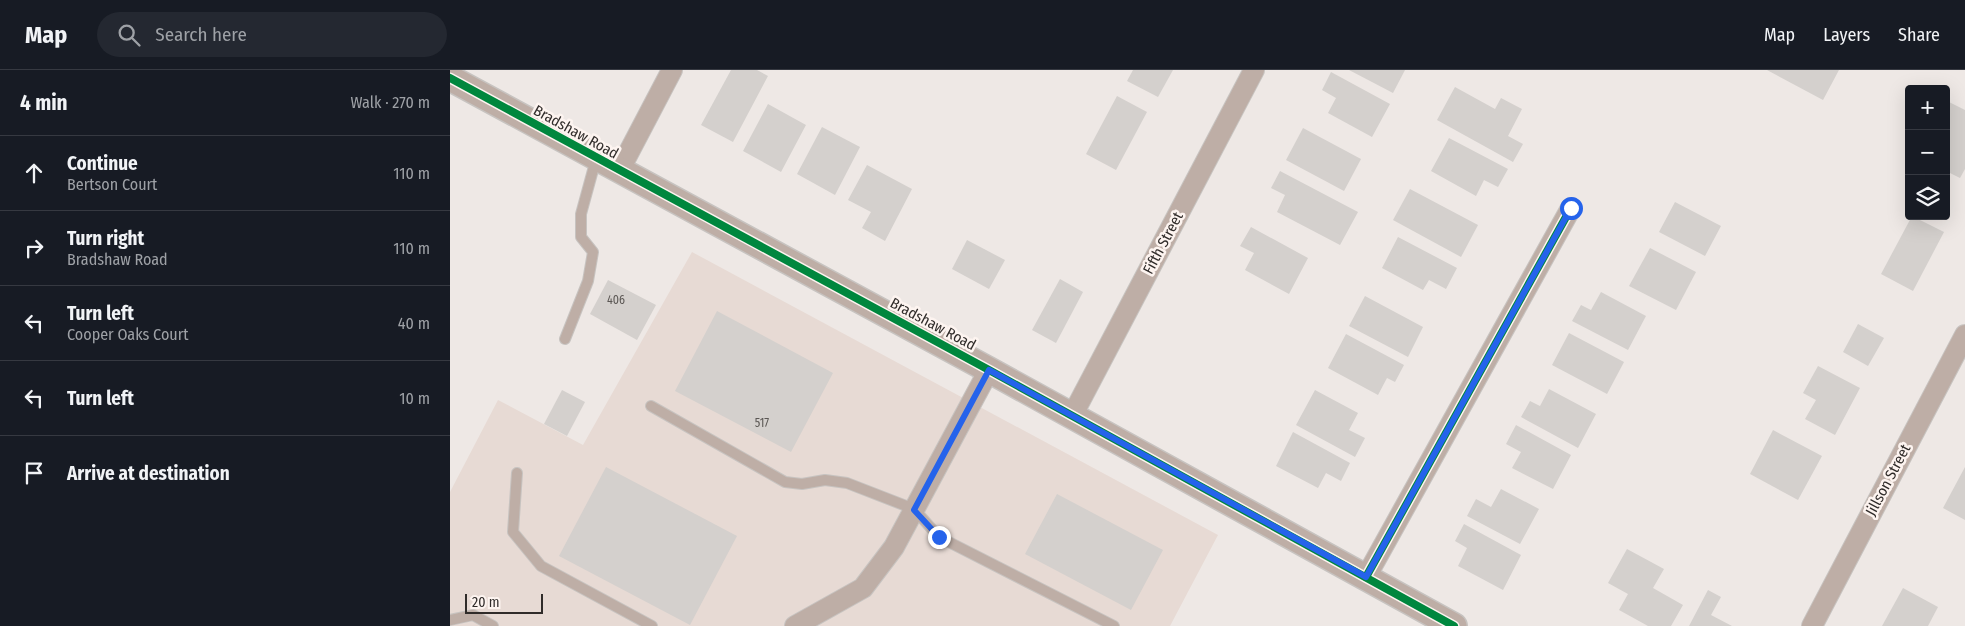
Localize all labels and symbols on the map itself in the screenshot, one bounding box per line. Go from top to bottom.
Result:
street label: Bradshaw Road [530,101,622,163]
route start [1560,197,1583,220]
street label: Fifth Street [1139,209,1187,277]
house number: 406 [607,293,625,307]
street label: Bradshaw Road [887,294,979,354]
house number: 517 [755,416,769,430]
street label: Jillson Street [1862,441,1914,519]
route end [928,526,951,549]
scale bar [465,591,542,614]

